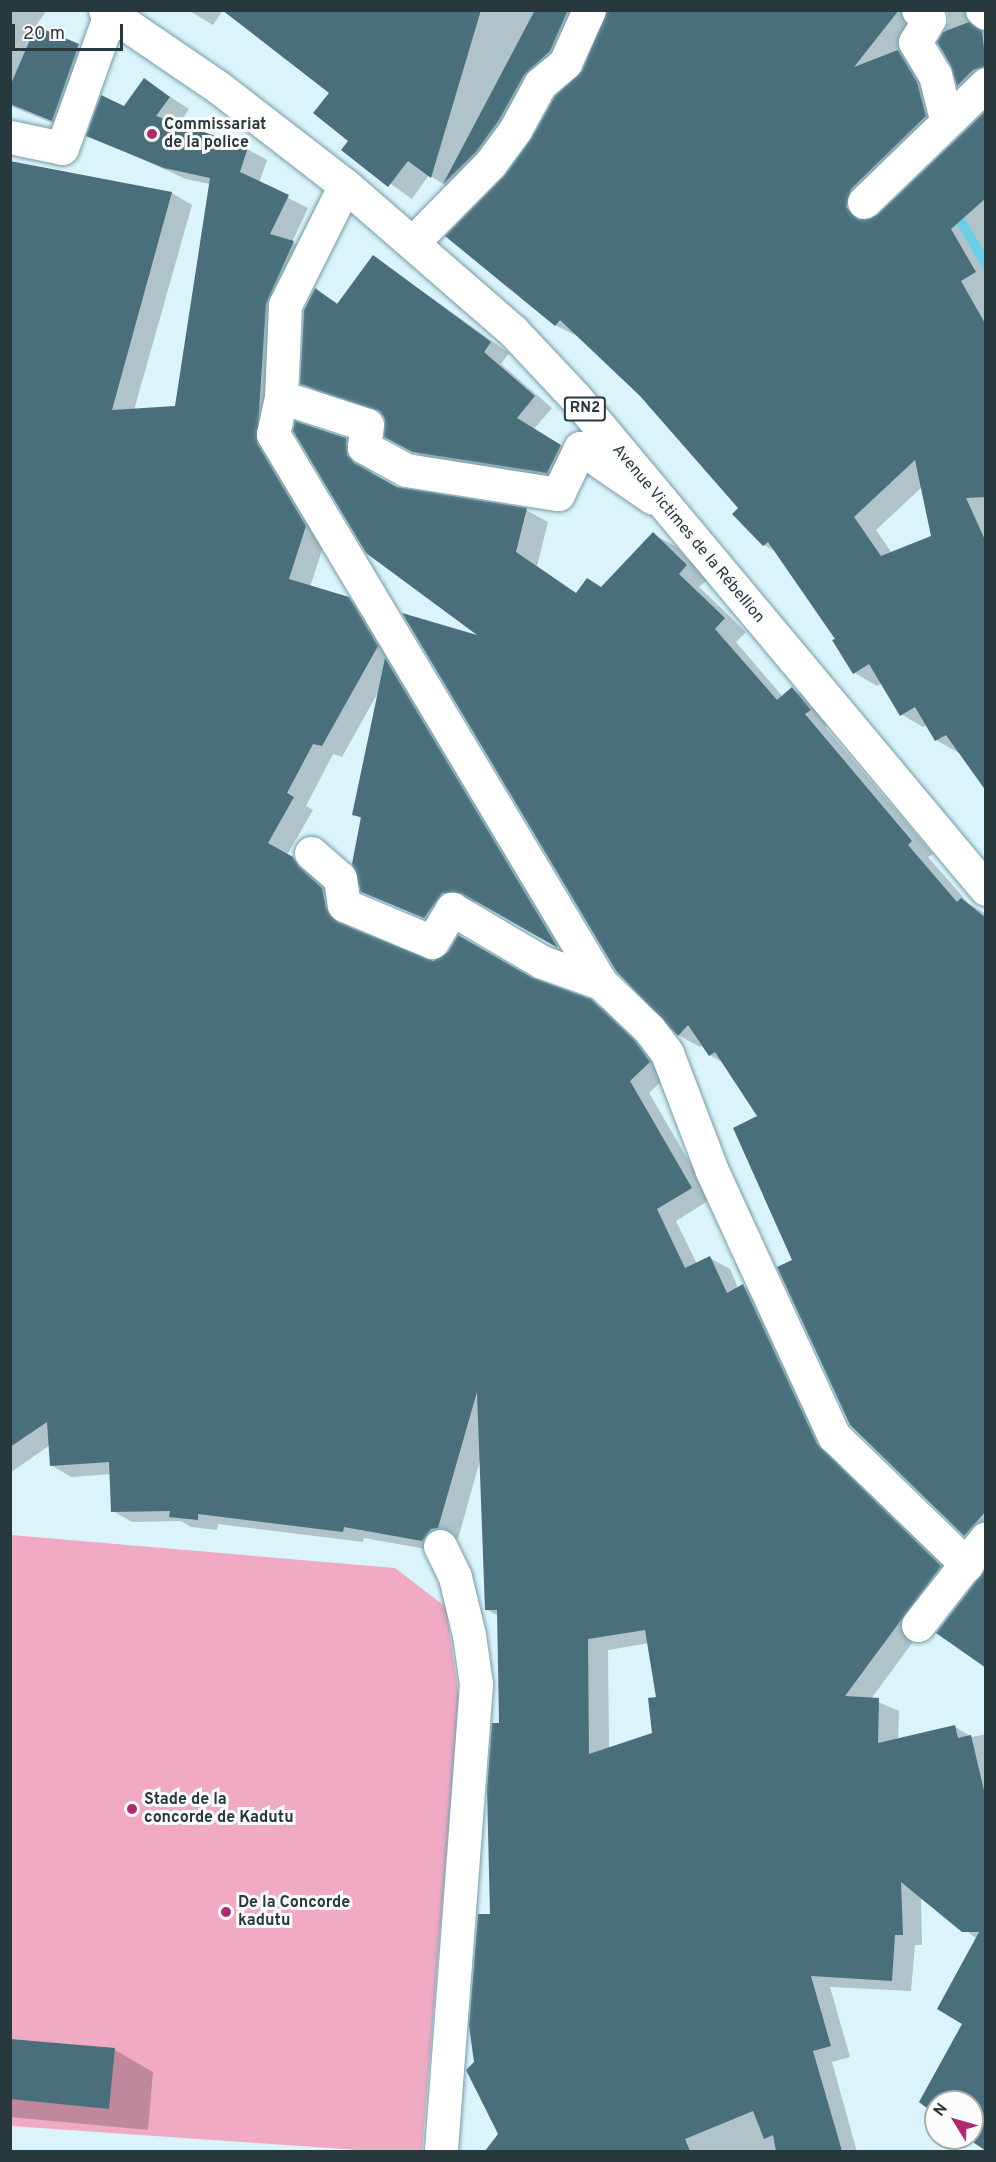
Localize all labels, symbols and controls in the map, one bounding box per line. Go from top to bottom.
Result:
scale bar [15,12,126,50]
text: 20 m [23,23,65,46]
place label: Commissariat de la police [164,115,266,153]
marker: Commissariat de la police [145,127,159,141]
road number: RN2 [562,397,608,421]
street label: Avenue Victimes de la Rébellion [607,441,769,627]
place label: Stade de la concorde de Kadutu [144,1790,294,1828]
marker: Stade de la concorde de Kadutu [125,1802,139,1816]
place label: De la Concorde kadutu [238,1893,350,1931]
marker: De la Concorde kadutu [219,1905,233,1919]
north arrow [924,2090,984,2150]
text: N [930,2100,953,2121]

